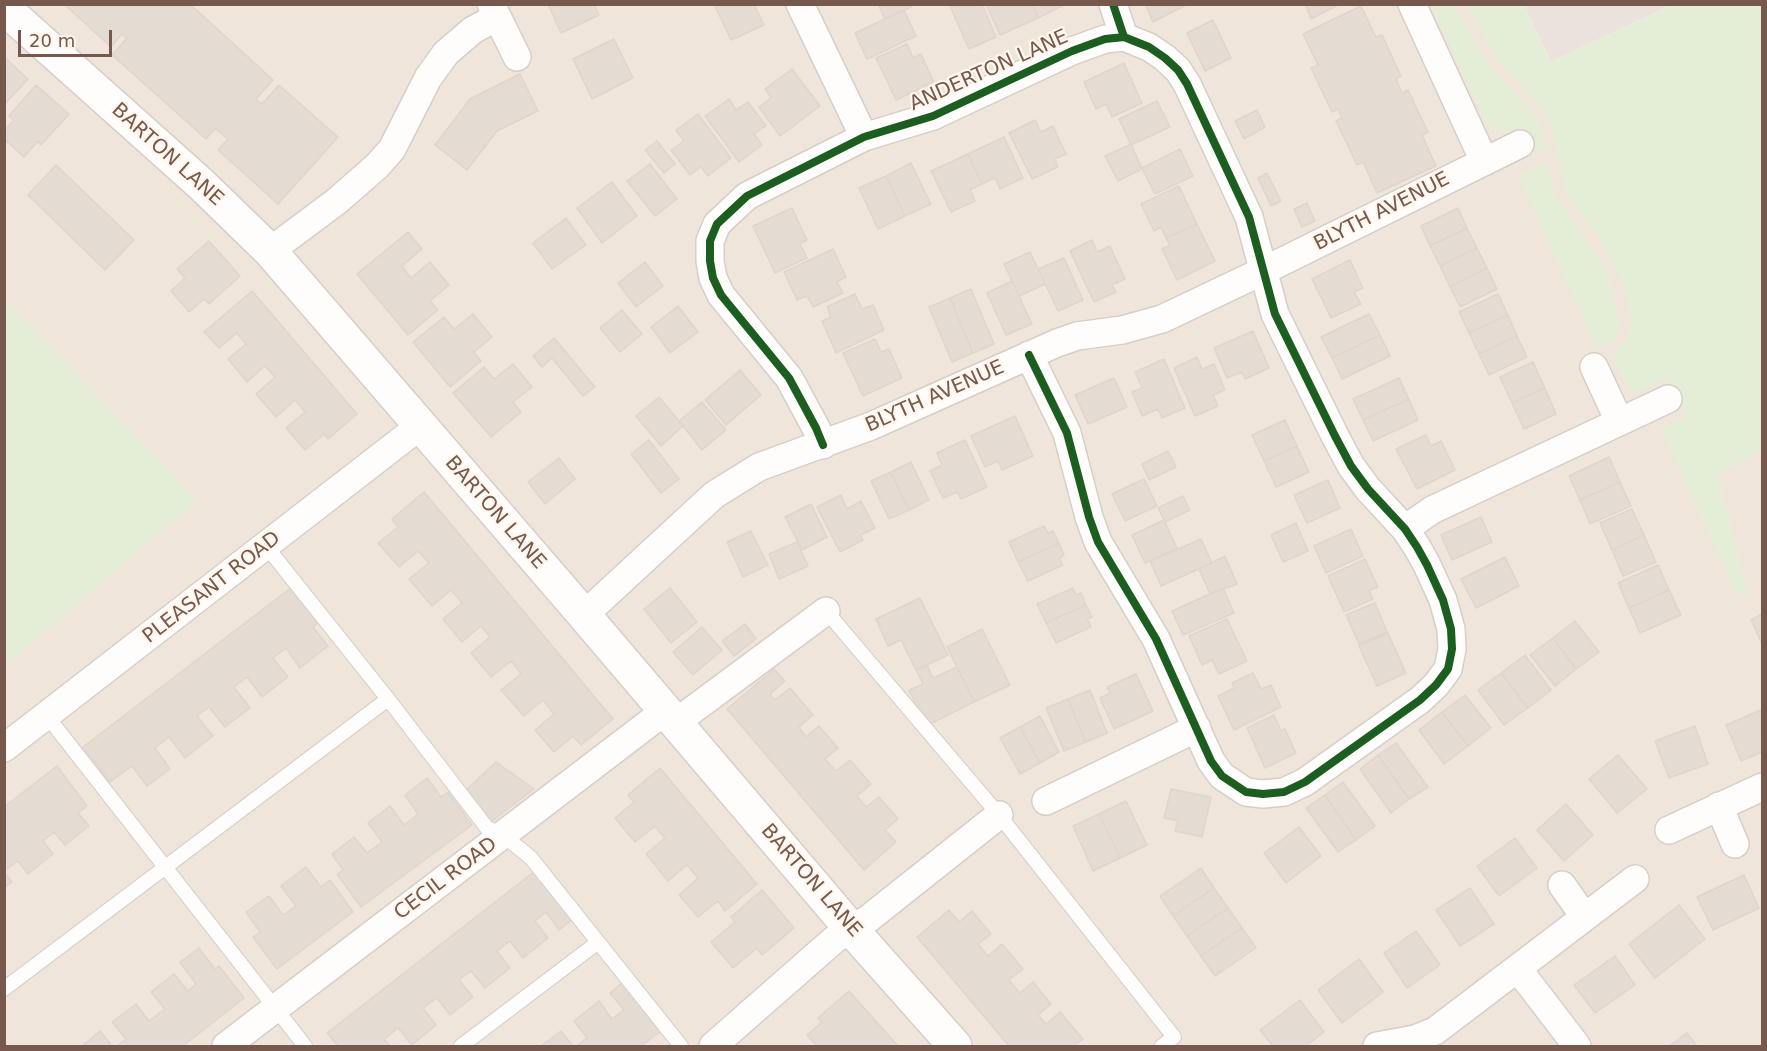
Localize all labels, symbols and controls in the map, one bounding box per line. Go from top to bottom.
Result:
scale bar [21,18,116,56]
street label: ANDERTON LANE [906,25,1072,117]
text: 20 m [29,30,75,51]
street label: BARTON LANE [106,99,228,211]
street label: BLYTH AVENUE [1310,167,1454,257]
street label: BLYTH AVENUE [862,356,1008,438]
street label: BARTON LANE [439,452,551,574]
street label: PLEASANT ROAD [138,527,286,649]
street label: BARTON LANE [755,820,867,942]
street label: CECIL ROAD [390,833,502,925]

